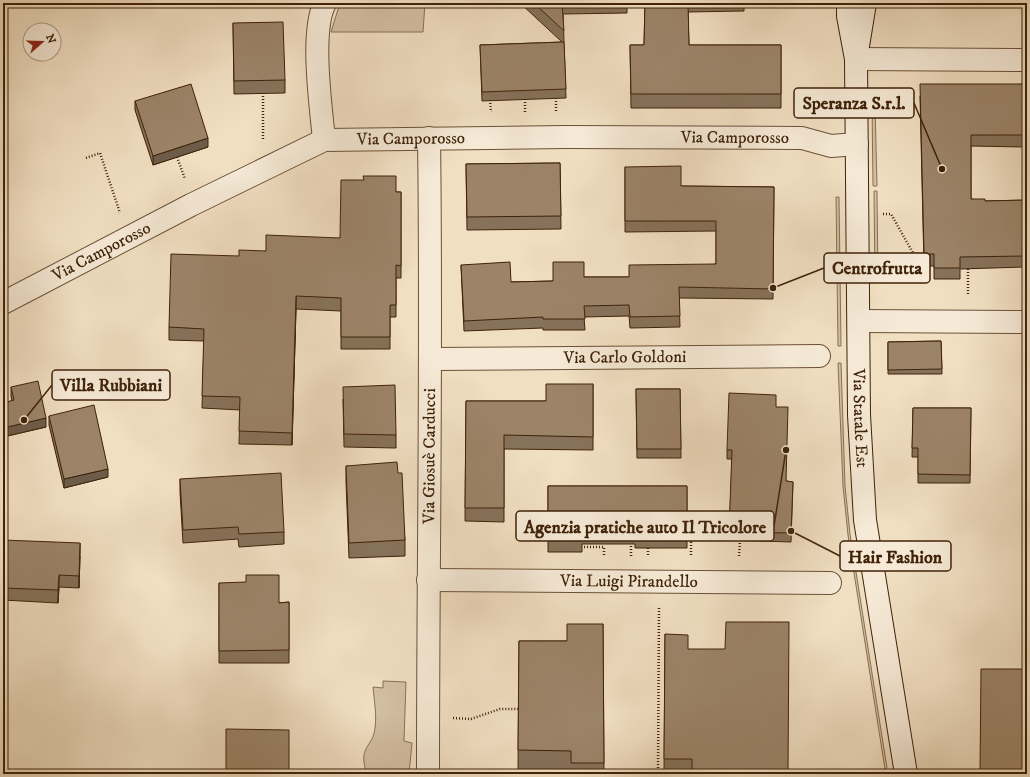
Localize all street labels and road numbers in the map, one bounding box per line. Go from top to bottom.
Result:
street label: Via Camporosso [680,126,789,149]
street label: Via Camporosso [356,127,465,151]
street label: Via Camporosso [47,217,155,287]
street label: Via Carlo Goldoni [562,346,687,369]
street label: Via Statale Est [848,368,873,469]
street label: Via Giosuè Carducci [418,388,441,525]
street label: Via Luigi Pirandello [559,570,698,593]

